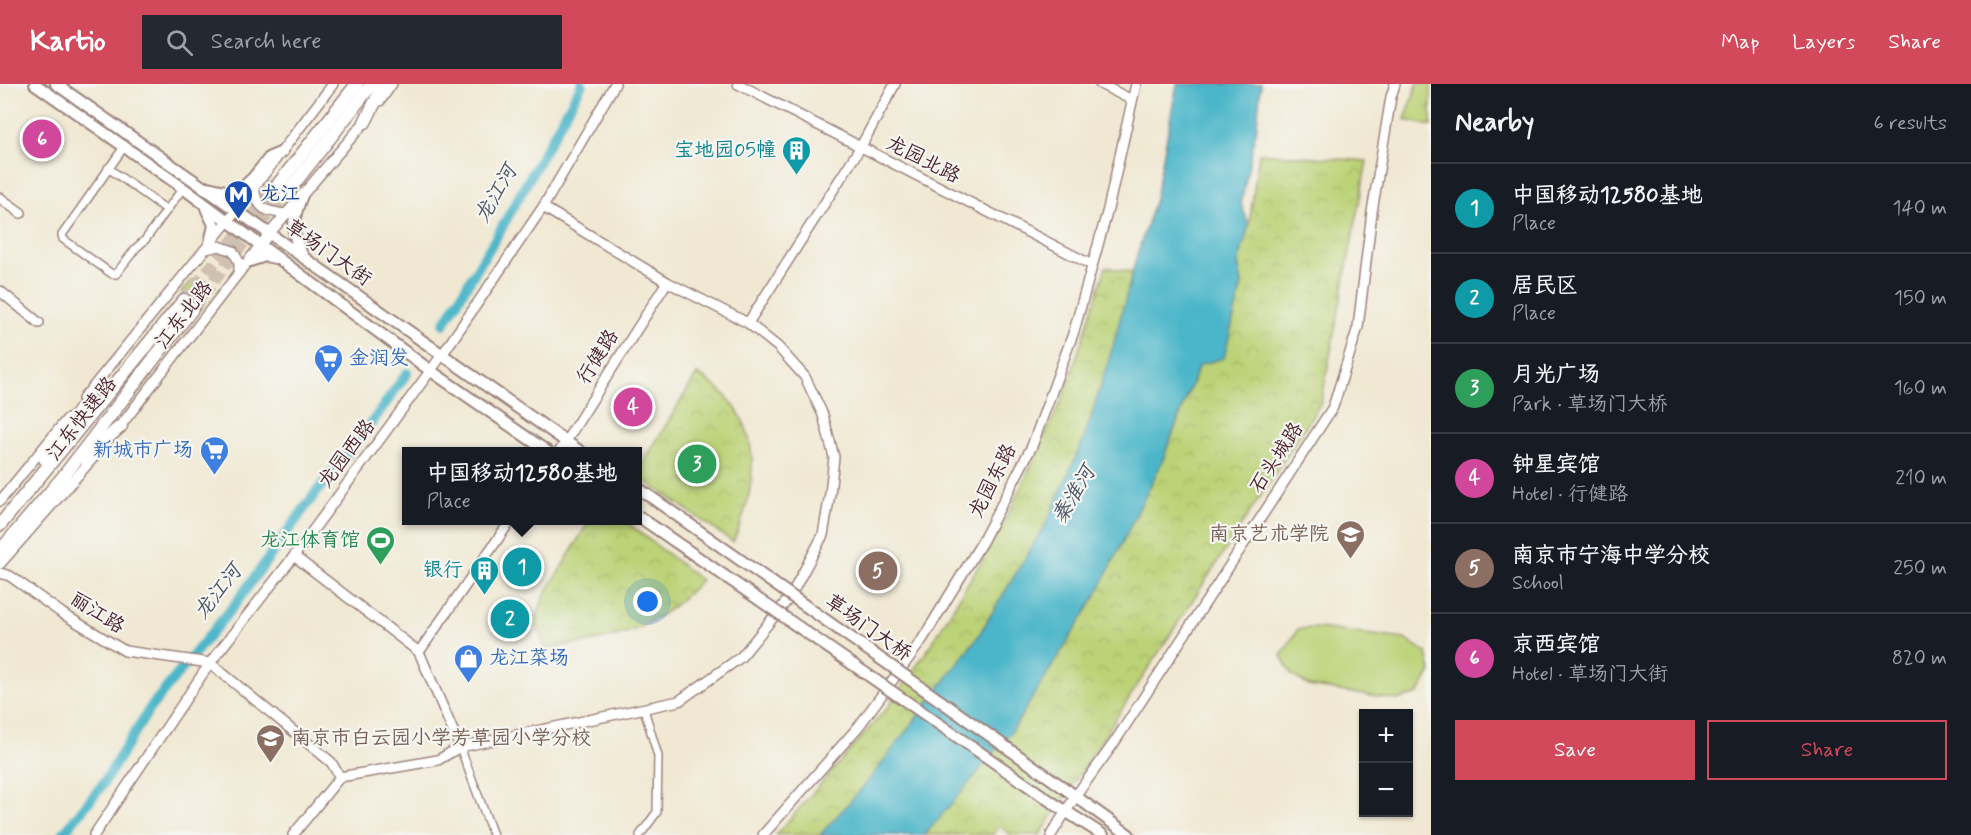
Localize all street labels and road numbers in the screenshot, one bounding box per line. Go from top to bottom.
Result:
street label: 龙园北路 [881,130,966,191]
street label: 草场门大街 [279,213,377,293]
street label: 江东北路 [149,274,220,355]
street label: 行健路 [571,324,626,390]
street label: 江东快速路 [41,371,124,467]
street label: 龙园西路 [312,413,382,494]
street label: 石头城路 [1244,416,1311,499]
street label: 龙园东路 [963,438,1024,523]
street label: 丽江路 [64,586,130,641]
street label: 草场门大桥 [819,588,917,668]

